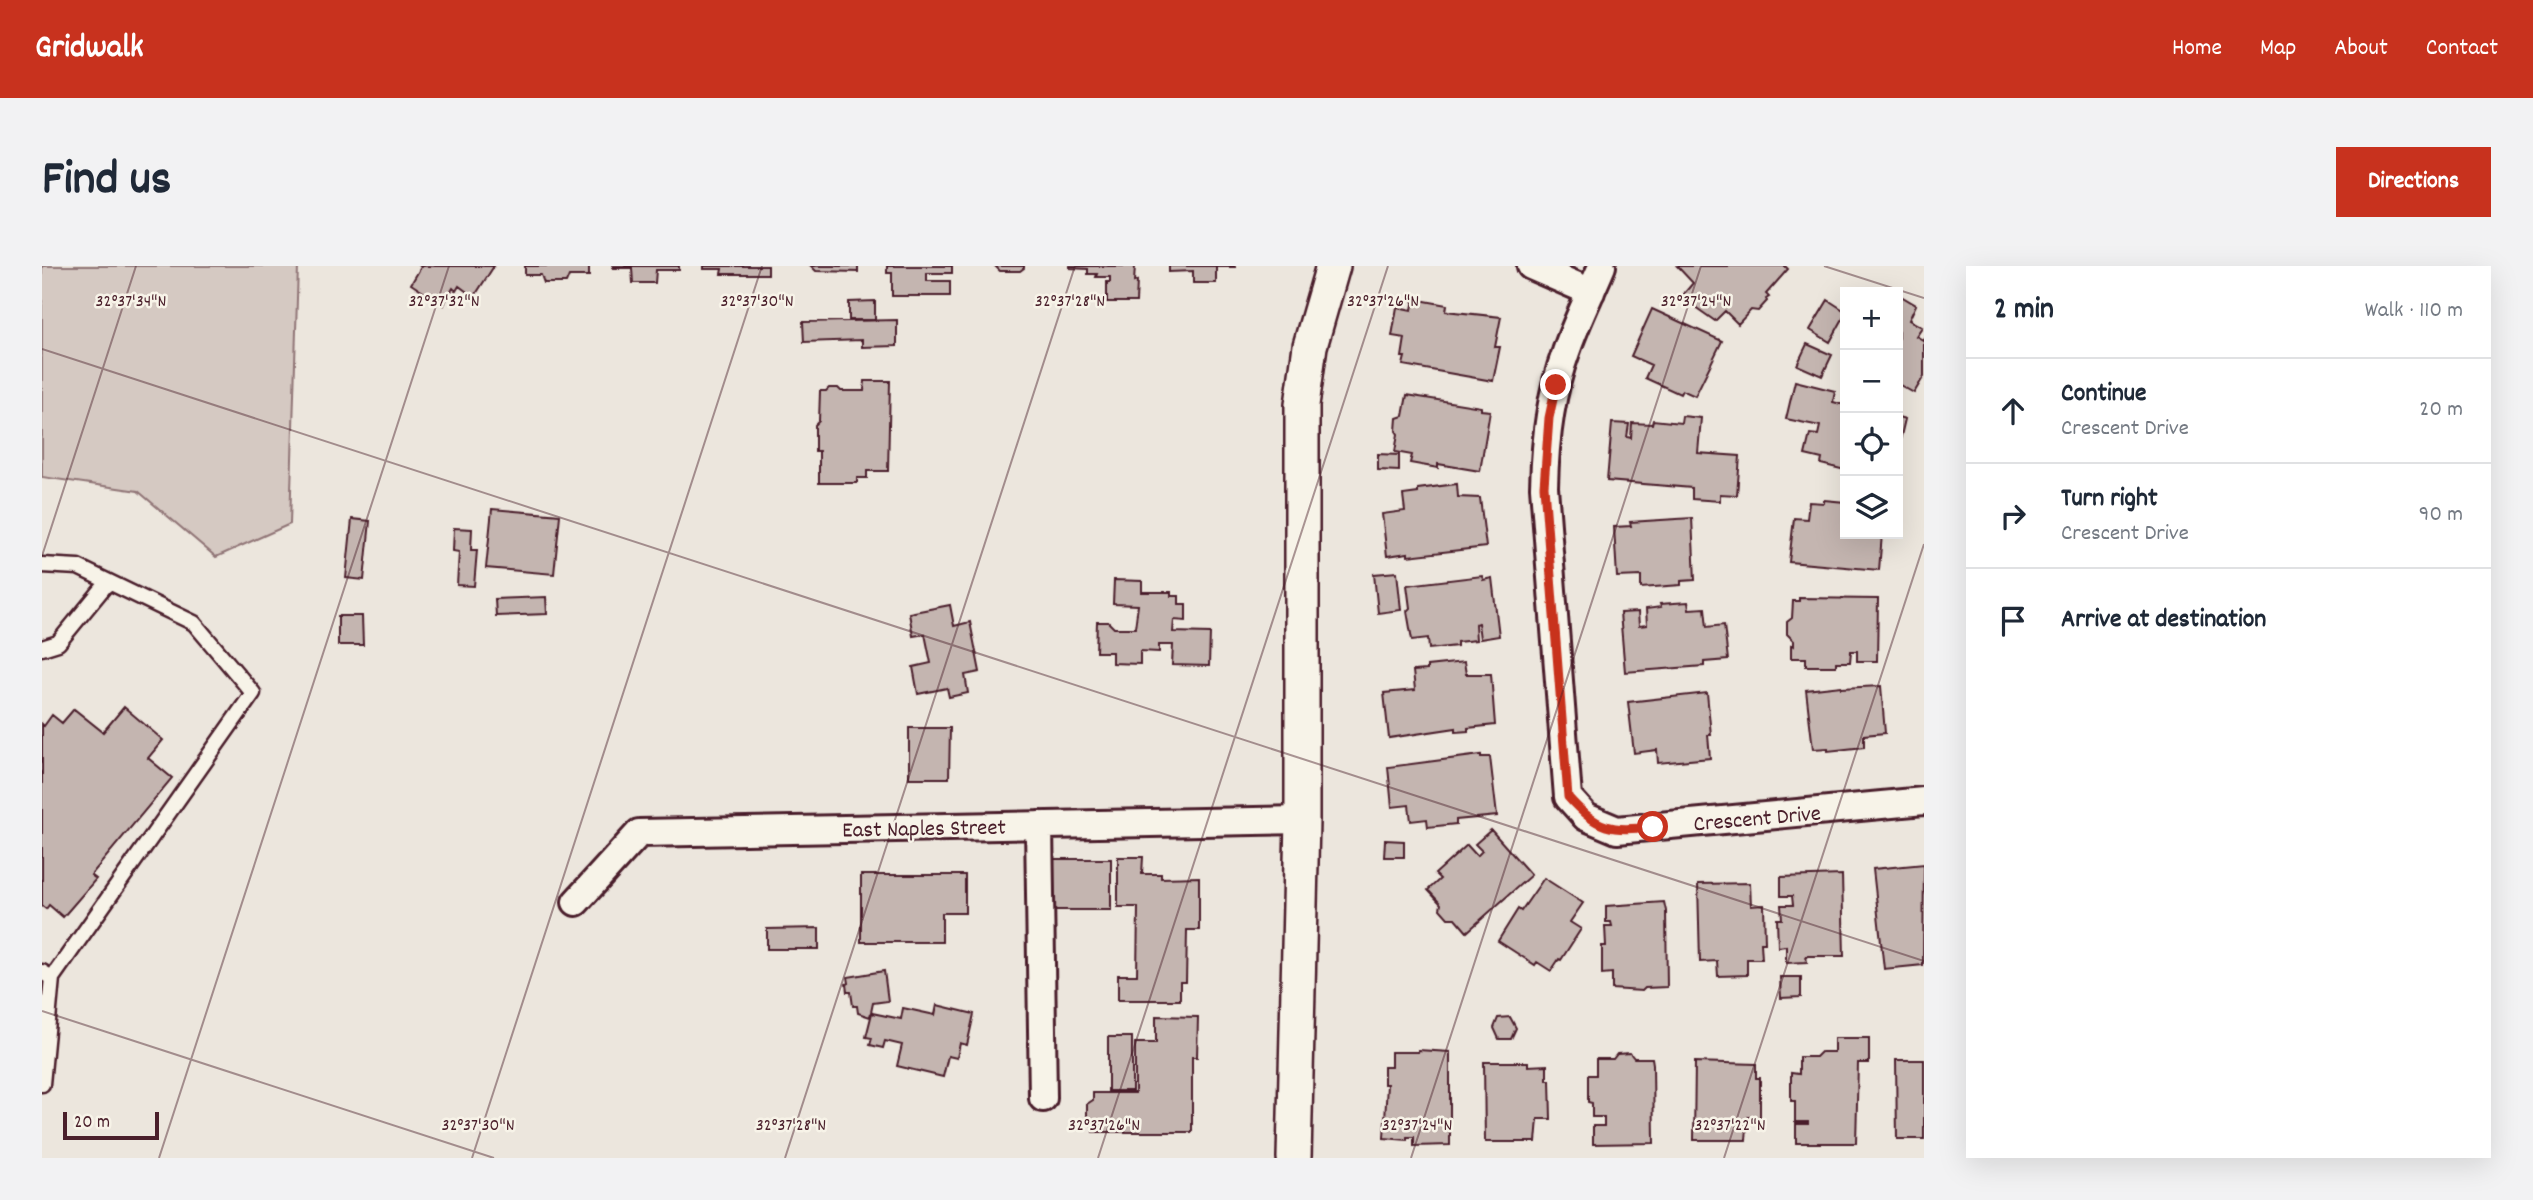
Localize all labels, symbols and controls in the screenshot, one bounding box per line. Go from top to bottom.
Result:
text: Gridwalk [35,26,144,73]
text: Home [2172,32,2222,66]
text: Map [2260,32,2296,66]
text: About [2334,32,2388,66]
text: Contact [2426,32,2498,66]
text: Find us [42,147,171,217]
button: Directions [2336,147,2491,217]
map controls [1840,287,1903,539]
button: + [1840,287,1903,350]
text: 32°37'34"N [96,290,166,315]
text: 32°37'32"N [408,290,480,315]
text: 32°37'30"N [720,290,794,315]
text: 32°37'28"N [1035,290,1105,315]
text: 32°37'26"N [1347,290,1419,315]
text: 32°37'24"N [1661,290,1731,315]
text: 2 min [1994,290,2054,333]
text: Walk · 110 m [2365,295,2463,328]
button: − [1840,350,1903,413]
route end [1540,369,1571,400]
text: Continue [2061,376,2146,413]
icon: ahead [1994,392,2032,430]
text: 20 m [2419,394,2463,427]
button: locate [1840,413,1903,476]
text: Crescent Drive [2061,413,2189,446]
button: layers [1840,476,1903,539]
text: Turn right [2061,481,2158,518]
icon: right [1994,497,2032,535]
text: 90 m [2419,499,2463,532]
text: Crescent Drive [2061,518,2189,551]
icon: arrive [1994,602,2032,640]
text: Arrive at destination [2061,602,2266,639]
street label: Crescent Drive [1692,798,1822,842]
route start [1637,811,1668,842]
street label: East Naples Street [842,813,1006,848]
scale bar [63,1109,159,1141]
text: 20 m [74,1110,110,1137]
text: 32°37'30"N [441,1114,515,1139]
text: 32°37'28"N [756,1114,826,1139]
text: 32°37'26"N [1068,1114,1140,1139]
text: 32°37'24"N [1382,1114,1452,1139]
text: 32°37'22"N [1694,1114,1766,1139]

